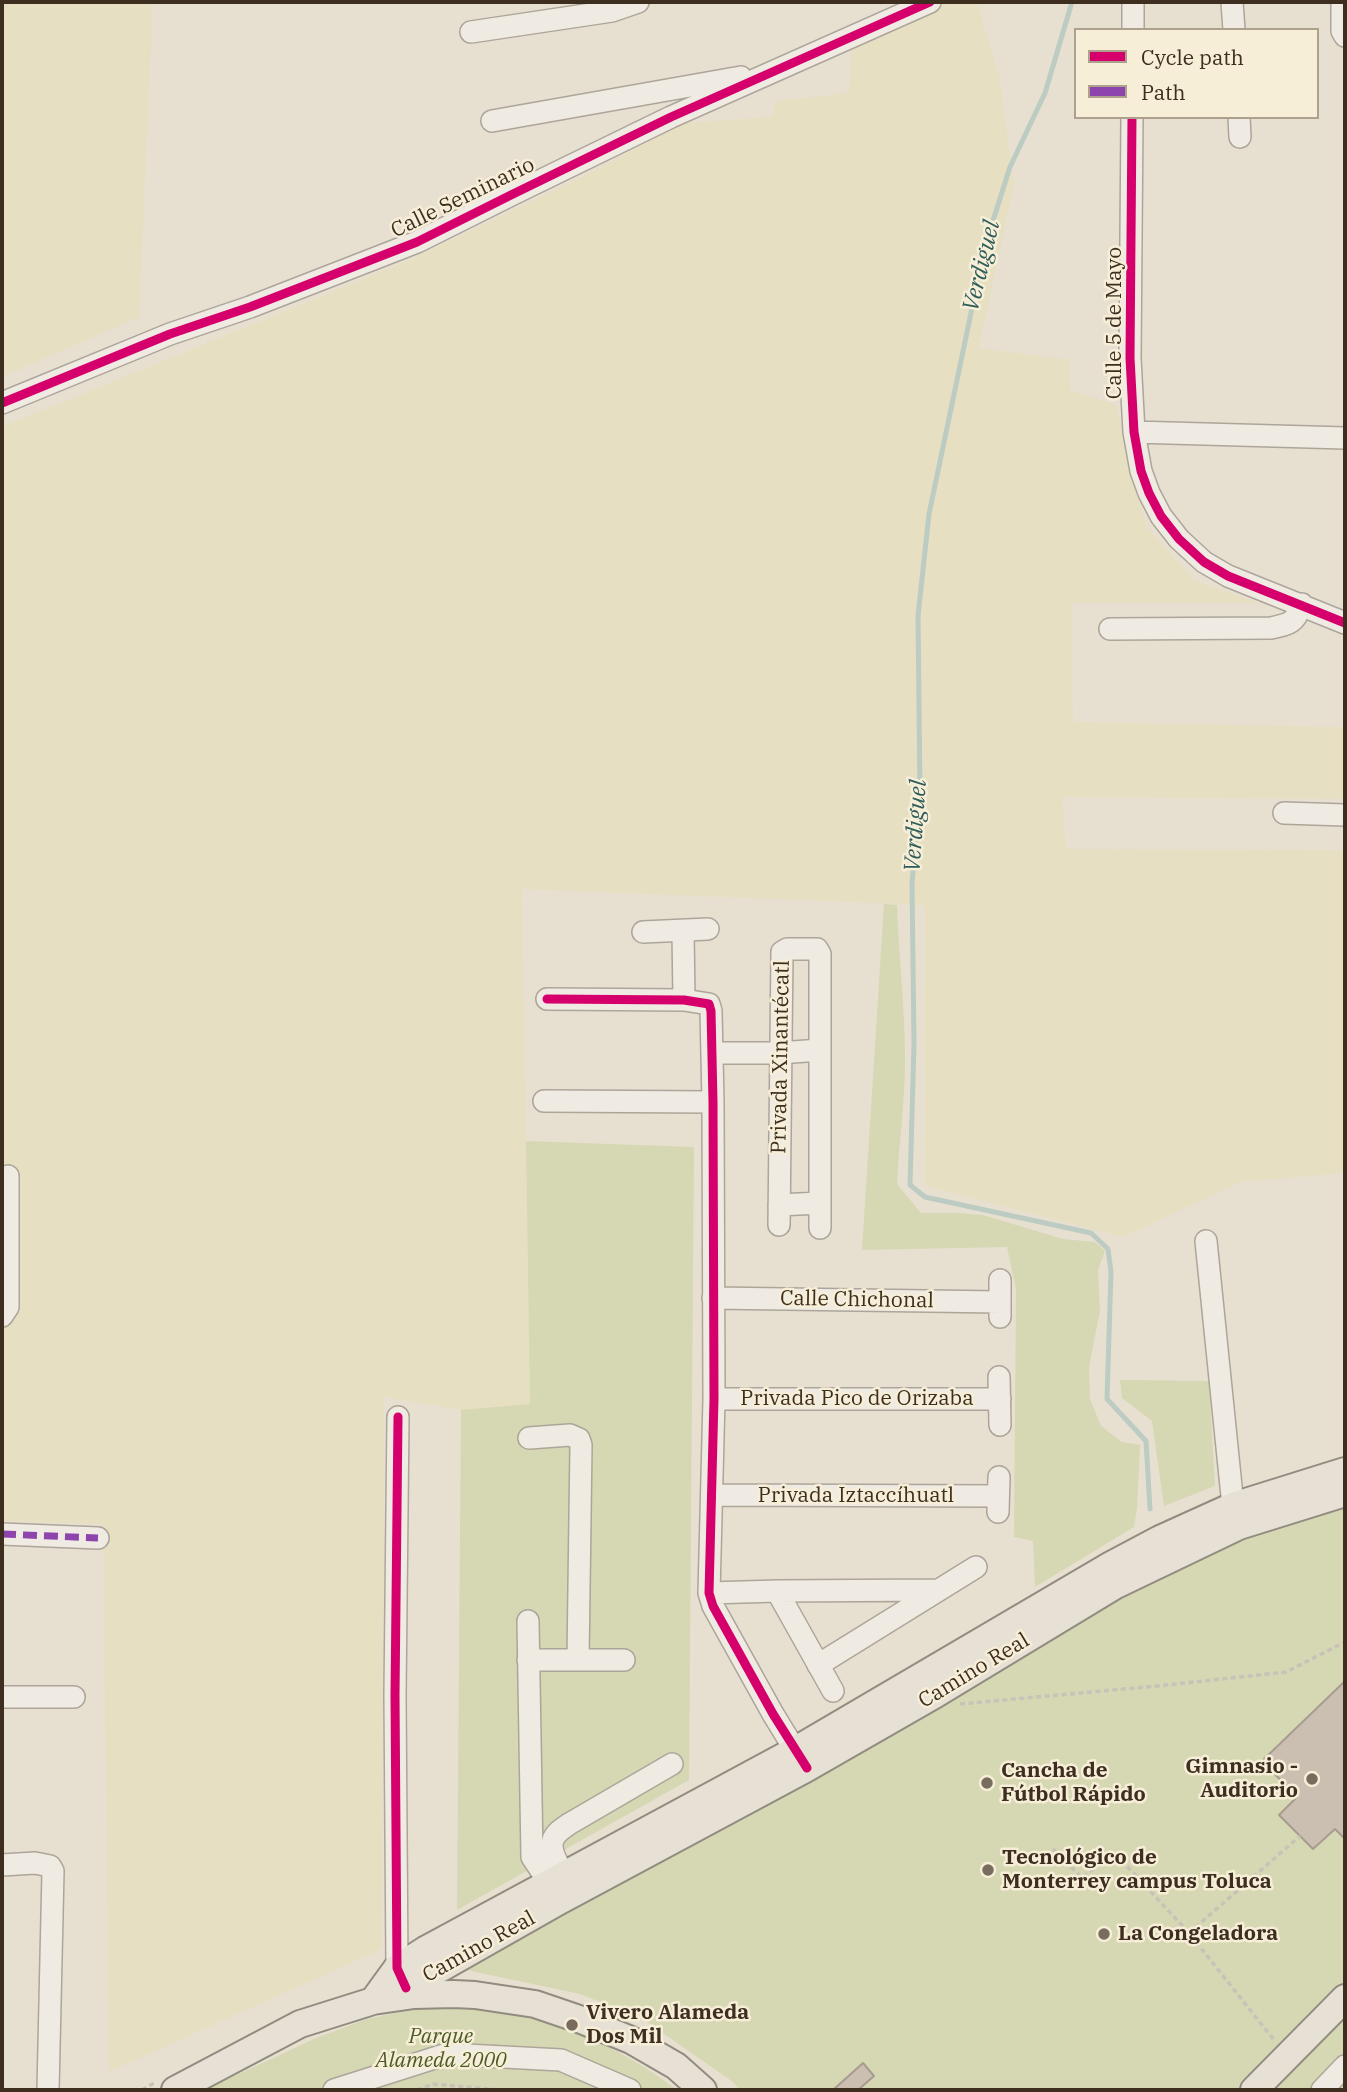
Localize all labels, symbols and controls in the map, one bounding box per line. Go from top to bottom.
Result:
legend [1074,28,1319,119]
text: Cycle path [1141,43,1244,71]
text: Path [1141,78,1186,106]
street label: Calle Seminario [387,152,539,244]
water label: Verdiguel [957,218,1007,314]
street label: Calle 5 de Mayo [1102,247,1128,399]
water label: Verdiguel [899,779,933,873]
street label: Privada Xinantécatl [767,960,795,1154]
street label: Calle Chichonal [780,1286,934,1314]
street label: Privada Pico de Orizaba [740,1386,974,1412]
street label: Privada Iztaccíhuatl [758,1483,954,1509]
street label: Camino Real [914,1628,1034,1714]
place label: Gimnasio - Auditorio [1185,1754,1298,1804]
place label: Cancha de Fútbol Rápido [1001,1758,1146,1808]
marker: Gimnasio - Auditorio [1304,1771,1320,1787]
marker: Cancha de Fútbol Rápido [979,1775,995,1791]
place label: Tecnológico de Monterrey campus Toluca [1002,1845,1272,1895]
marker: Tecnológico de Monterrey campus Toluca [980,1862,996,1878]
street label: Camino Real [418,1906,540,1988]
place label: La Congeladora [1118,1921,1278,1947]
marker: La Congeladora [1096,1926,1112,1942]
place label: Vivero Alameda Dos Mil [586,2000,749,2050]
marker: Vivero Alameda Dos Mil [564,2017,580,2033]
park label: Parque Alameda 2000 [375,2024,507,2074]

